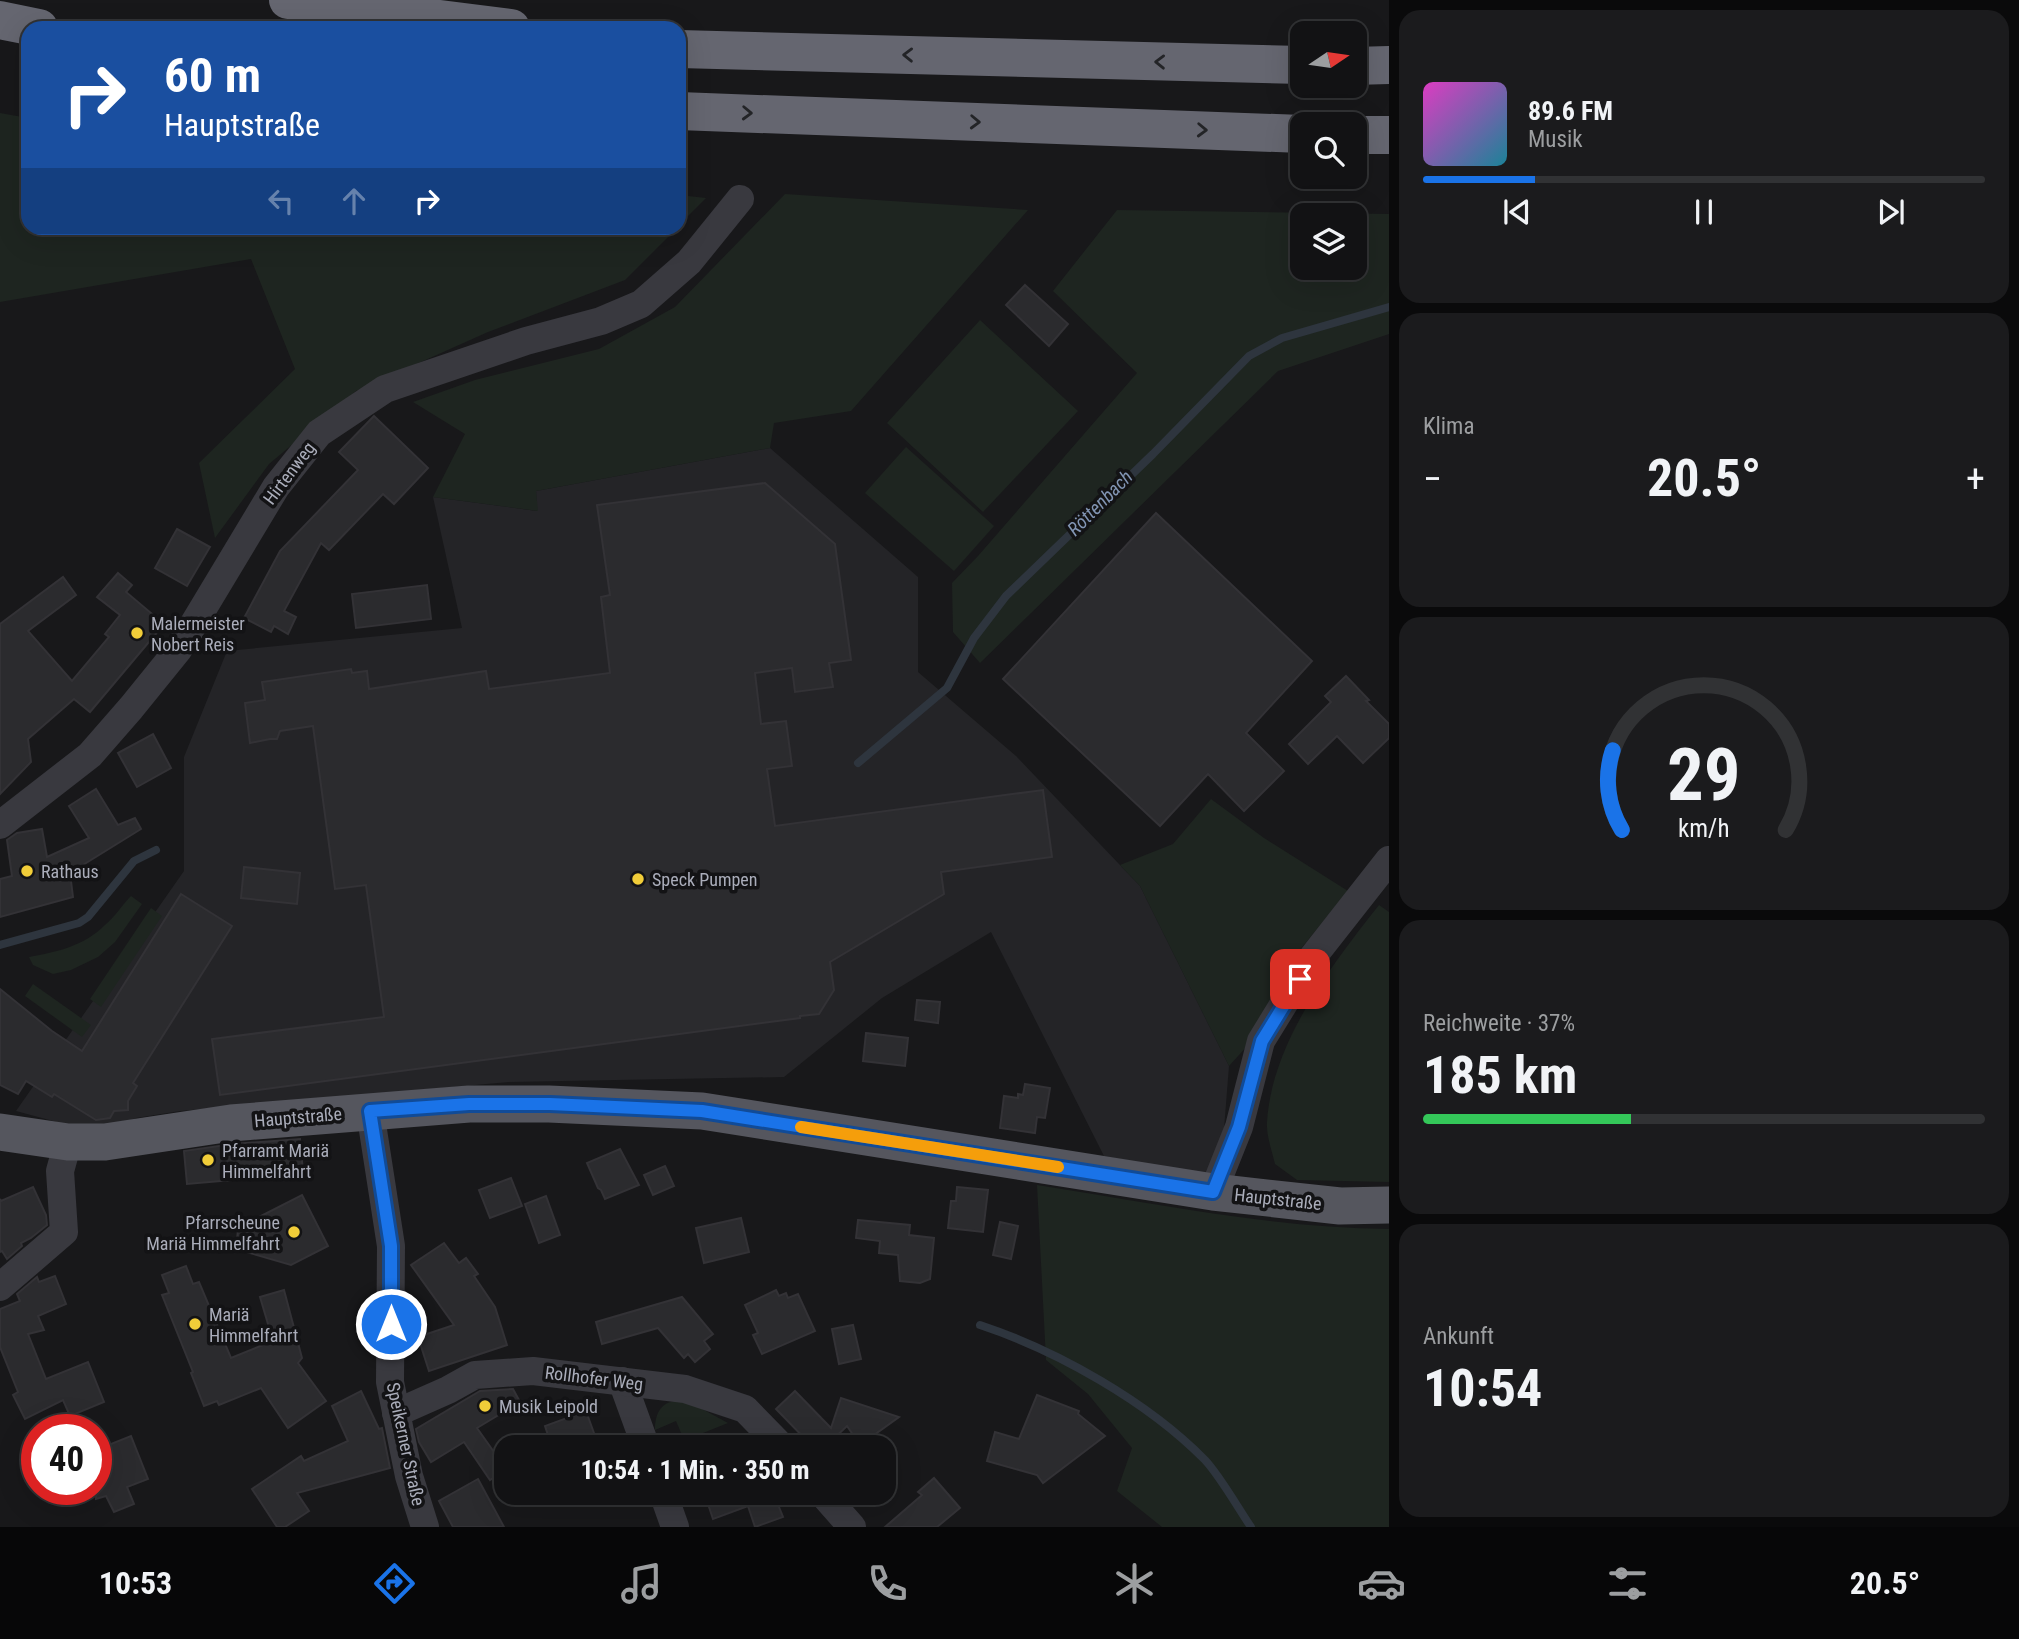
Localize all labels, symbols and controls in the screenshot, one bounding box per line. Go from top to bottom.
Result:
north arrow [1290,21,1367,98]
map controls [1290,21,1367,280]
text: 60 m [164,47,261,104]
one-way arrow [903,47,913,63]
icon: right [49,49,140,140]
one-way arrow [1155,54,1166,69]
text: 89.6 FM [1528,96,1613,126]
text: Hauptstraße [164,106,320,144]
one-way arrow [742,106,753,121]
button: search [1290,112,1367,189]
one-way arrow [969,114,980,129]
one-way arrow [1197,123,1208,138]
text: Musik [1528,126,1583,153]
icon: left [262,182,300,220]
icon: ahead [335,182,373,220]
icon: right [408,182,446,220]
icon: previous [1498,193,1536,231]
icon: pause [1685,193,1723,231]
icon: next [1872,193,1910,231]
button: layers [1290,203,1367,280]
text: Klima [1423,413,1474,440]
street label: Hirtenweg [259,438,319,508]
text: 20.5° [1647,448,1761,509]
text: − [1423,457,1442,501]
text: + [1966,457,1985,501]
water label: Röttenbach [1063,466,1137,540]
place label: Malermeister Nobert Reis [151,613,245,655]
marker: Malermeister Nobert Reis [129,625,145,641]
text: 29 [1667,732,1741,818]
text: km/h [1678,813,1730,842]
place label: Rathaus [41,861,99,882]
marker: Rathaus [19,863,35,879]
place label: Speck Pumpen [652,869,757,890]
marker: Speck Pumpen [630,871,646,887]
pin [1270,949,1330,1009]
icon: arrive [1281,960,1319,998]
text: Reichweite · 37% [1423,1010,1575,1037]
text: 185 km [1423,1045,1577,1106]
street label: Hauptstraße [253,1103,343,1131]
place label: Pfarramt Mariä Himmelfahrt [222,1140,329,1182]
marker: Pfarramt Mariä Himmelfahrt [200,1152,216,1168]
street label: Hauptstraße [1233,1184,1323,1214]
place label: Pfarrscheune Mariä Himmelfahrt [146,1212,280,1254]
marker: Pfarrscheune Mariä Himmelfahrt [286,1224,302,1240]
position arrow [354,1287,428,1361]
place label: Mariä Himmelfahrt [209,1304,298,1346]
marker: Mariä Himmelfahrt [187,1316,203,1332]
text: Ankunft [1423,1323,1494,1350]
text: 10:54 [1423,1358,1542,1419]
street label: Rollhofer Weg [544,1362,644,1394]
street label: Speikerner Straße [383,1380,429,1508]
place label: Musik Leipold [499,1396,598,1417]
marker: Musik Leipold [477,1398,493,1414]
speed limit sign: 40 [21,1414,112,1505]
text: 10:54 · 1 Min. · 350 m [581,1455,809,1485]
icon: directions [370,1559,419,1608]
icon: music [617,1559,666,1608]
icon: phone [863,1559,912,1608]
icon: climate [1110,1559,1159,1608]
icon: car [1357,1559,1406,1608]
icon: filters [1603,1559,1652,1608]
text: 10:53 [99,1564,172,1602]
text: 20.5° [1850,1564,1920,1602]

